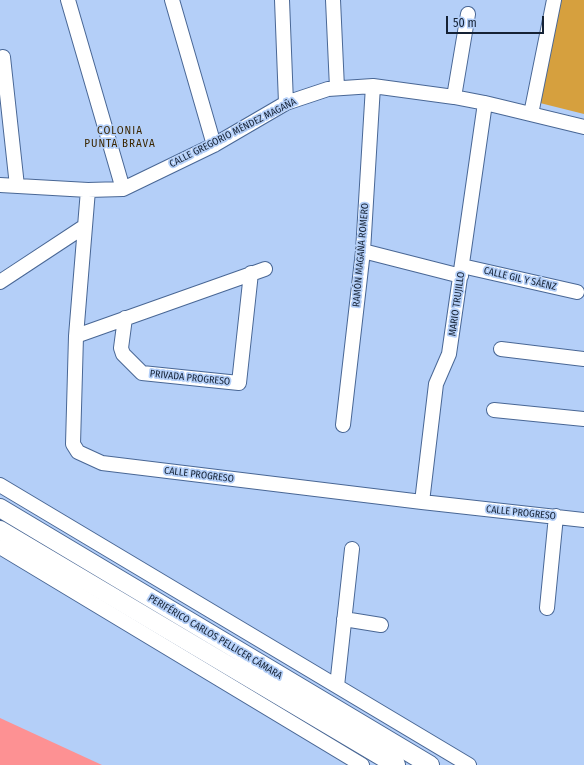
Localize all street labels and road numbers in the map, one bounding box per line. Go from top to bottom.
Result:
street label: CALLE GREGORIO MÉNDEZ MAGAÑA [168,96,298,170]
street label: RAMÓN MAGAÑA ROMERO [350,202,372,308]
street label: CALLE GIL Y SÁENZ [482,265,558,293]
street label: MARIO TRUJILLO [447,271,467,337]
street label: PRIVADA PROGRESO [149,368,231,388]
street label: CALLE PROGRESO [163,465,235,485]
street label: CALLE PROGRESO [486,503,556,523]
street label: PERIFÉRICO CARLOS PELLICER CÁMARA [146,592,284,682]

